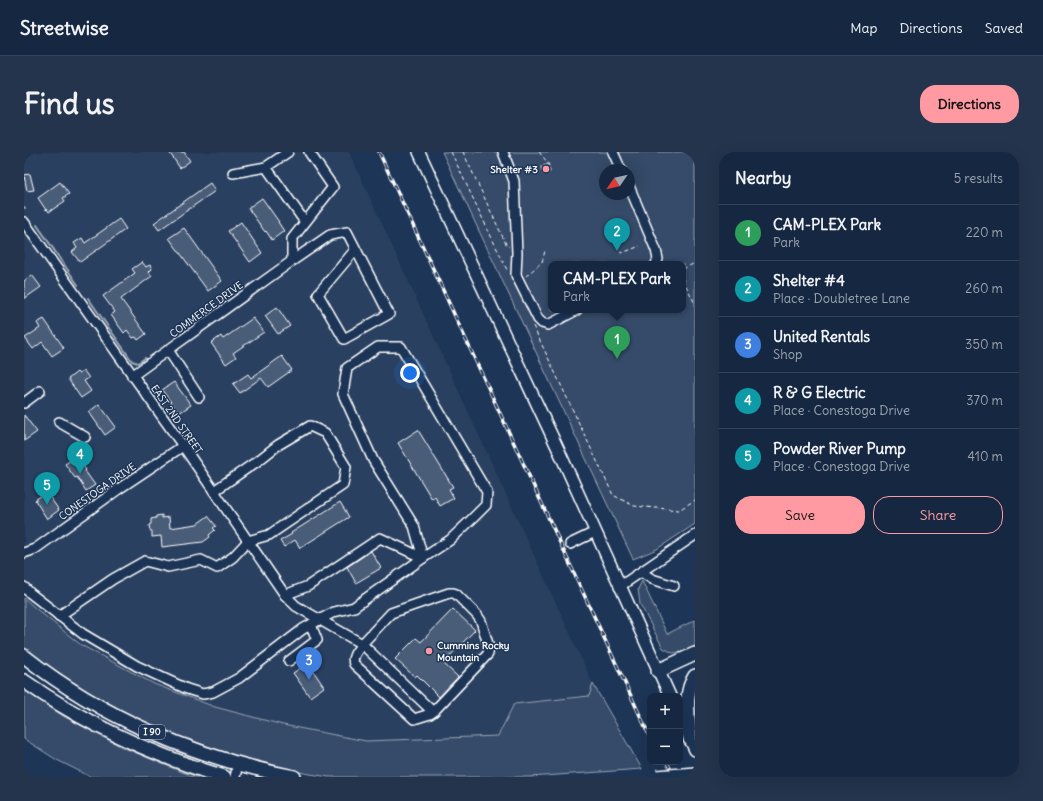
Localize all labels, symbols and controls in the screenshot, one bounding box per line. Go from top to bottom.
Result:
text: Streetwise [20,16,109,40]
text: Map [850,19,877,37]
text: Directions [899,19,963,37]
text: Saved [985,19,1023,37]
button: Directions [920,85,1019,123]
text: Find us [24,86,115,122]
place label: Shelter #3 [490,163,538,176]
marker: Shelter #3 [541,164,551,174]
north arrow [599,164,635,200]
text: Nearby [735,167,791,189]
text: 5 results [954,170,1003,187]
text: CAM-PLEX Park [773,215,881,234]
pin: 2 [604,218,630,251]
text: 1 [745,224,751,241]
text: 220 m [966,224,1003,241]
text: Park [773,234,800,251]
popup [548,261,686,313]
text: CAM-PLEX Park [563,269,671,288]
text: Shelter #4 [773,271,845,290]
street label: COMMERCE DRIVE [167,278,246,340]
text: 2 [744,280,752,297]
text: 260 m [965,280,1003,297]
text: Park [563,288,590,305]
text: Place · Doubletree Lane [773,290,910,307]
pin: 1 [604,326,630,359]
text: United Rentals [773,327,870,346]
text: 3 [744,336,752,353]
text: 350 m [965,336,1003,353]
text: Shop [773,346,802,363]
your location [400,363,420,383]
street label: EAST 2ND STREET [148,382,205,456]
text: R & G Electric [773,383,866,402]
text: 4 [744,392,752,409]
text: 370 m [966,392,1003,409]
text: Place · Conestoga Drive [773,402,910,419]
text: Powder River Pump [773,439,906,458]
pin: 4 [67,441,93,474]
text: 5 [744,448,752,465]
text: 410 m [967,448,1003,465]
text: Place · Conestoga Drive [773,458,910,475]
street label: CONESTOGA DRIVE [56,460,138,523]
pin: 5 [34,472,60,505]
button: Save [735,496,865,534]
button: Share [873,496,1003,534]
place label: Cummins Rocky Mountain [437,639,510,664]
marker: Cummins Rocky Mountain [424,646,434,656]
pin: 3 [296,647,322,680]
map controls [647,693,683,765]
button: + [647,693,683,729]
road number: I 90 [139,725,165,739]
button: − [647,729,683,765]

